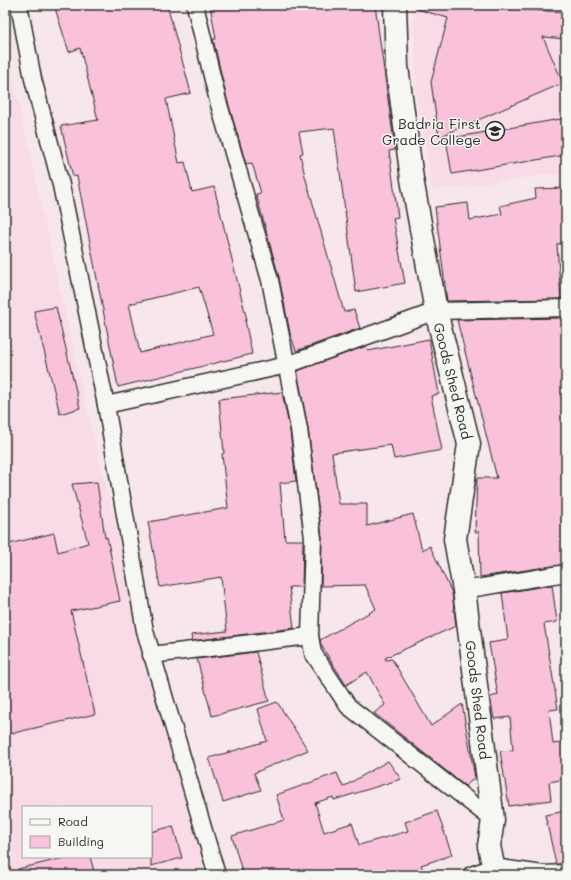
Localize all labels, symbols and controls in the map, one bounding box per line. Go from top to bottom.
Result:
place label: Badria First Grade College [382,114,481,149]
school or university icon: Badria First Grade College [484,120,506,142]
street label: Goods Shed Road [429,321,477,442]
street label: Goods Shed Road [461,639,495,761]
legend [22,806,152,858]
text: Road [58,813,88,829]
text: Building [58,833,104,849]

